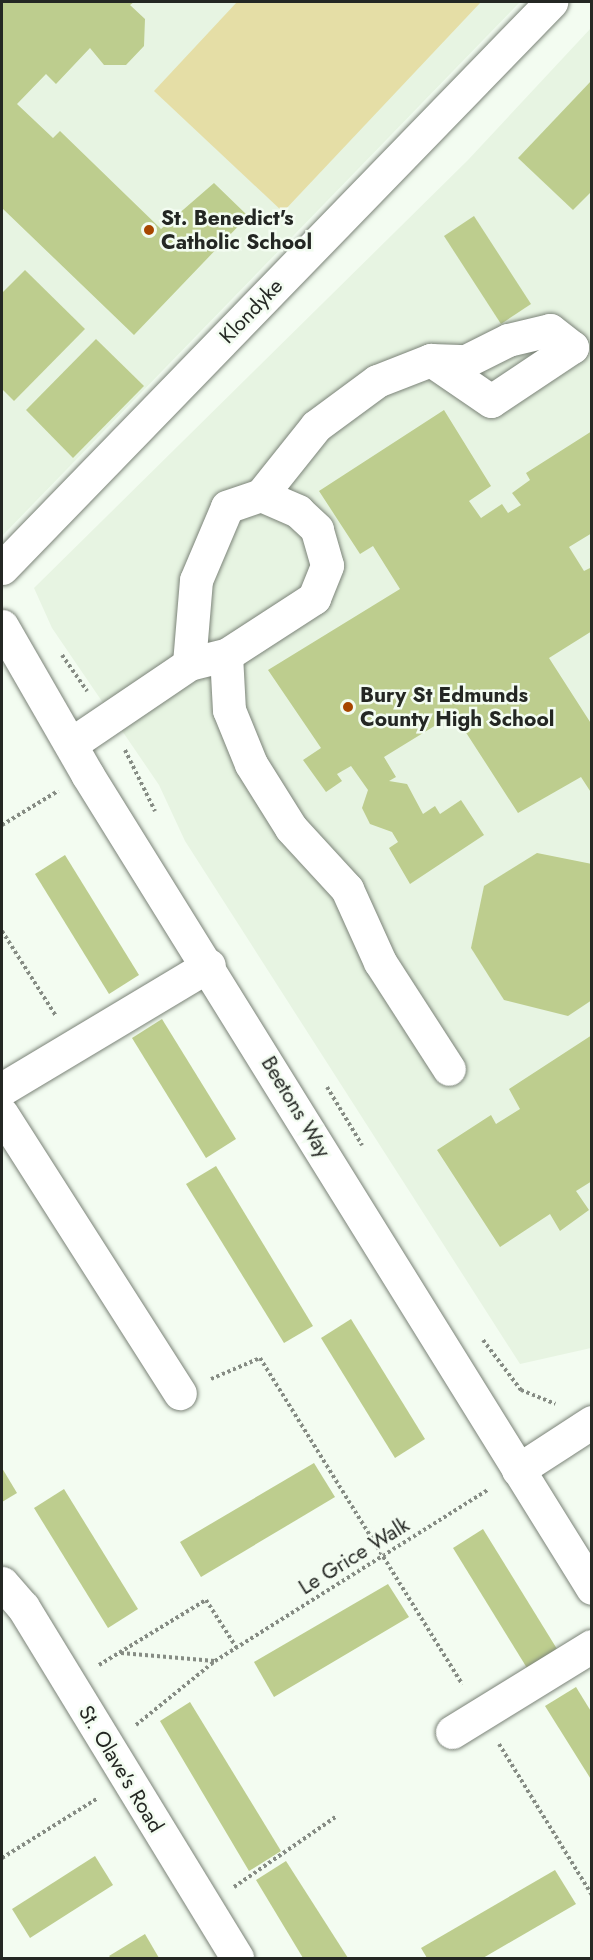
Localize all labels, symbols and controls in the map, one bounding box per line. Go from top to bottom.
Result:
place label: St. Benedict's Catholic School [161,205,312,255]
marker: St. Benedict's Catholic School [142,223,156,237]
street label: Klondyke [214,273,288,349]
place label: Bury St Edmunds County High School [360,682,554,732]
marker: Bury St Edmunds County High School [341,700,355,714]
street label: Beetons Way [256,1052,336,1162]
street label: Le Grice Walk [294,1512,414,1600]
street label: St. Olave's Road [73,1701,169,1837]

